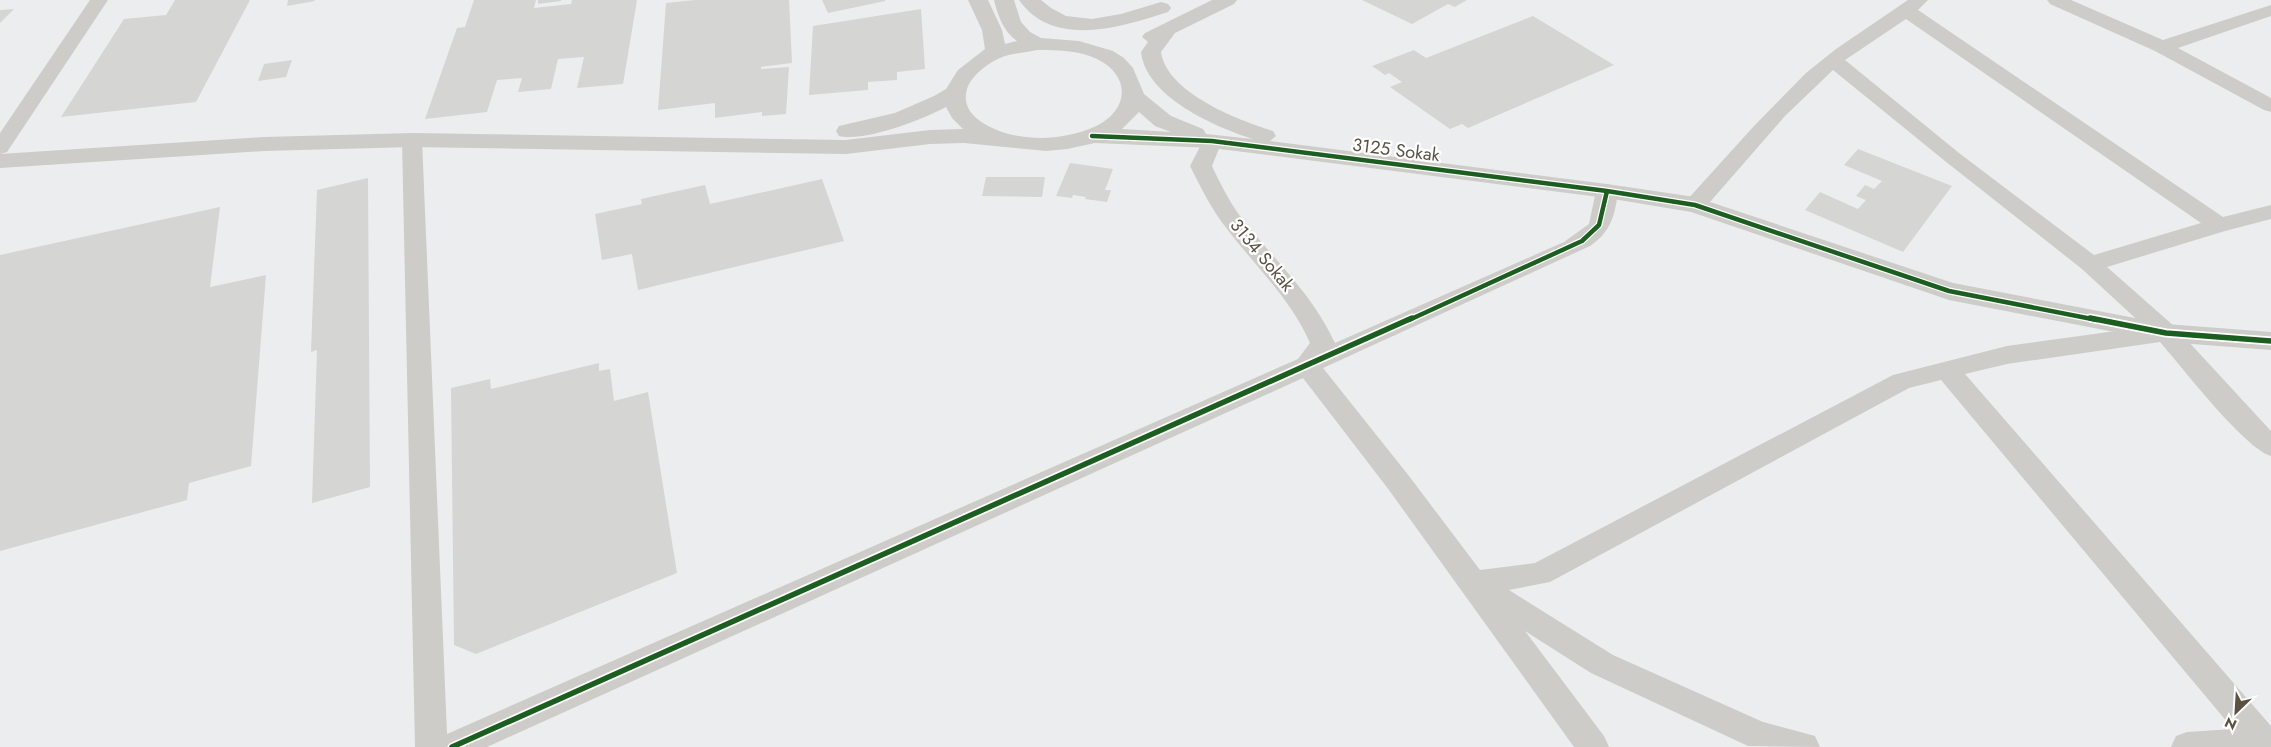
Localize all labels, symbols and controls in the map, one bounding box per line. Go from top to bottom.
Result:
street label: 3125 Sokak [1351,132,1441,168]
street label: 3134 Sokak [1224,213,1300,297]
north arrow [2211,687,2261,737]
text: N [2221,712,2240,735]

